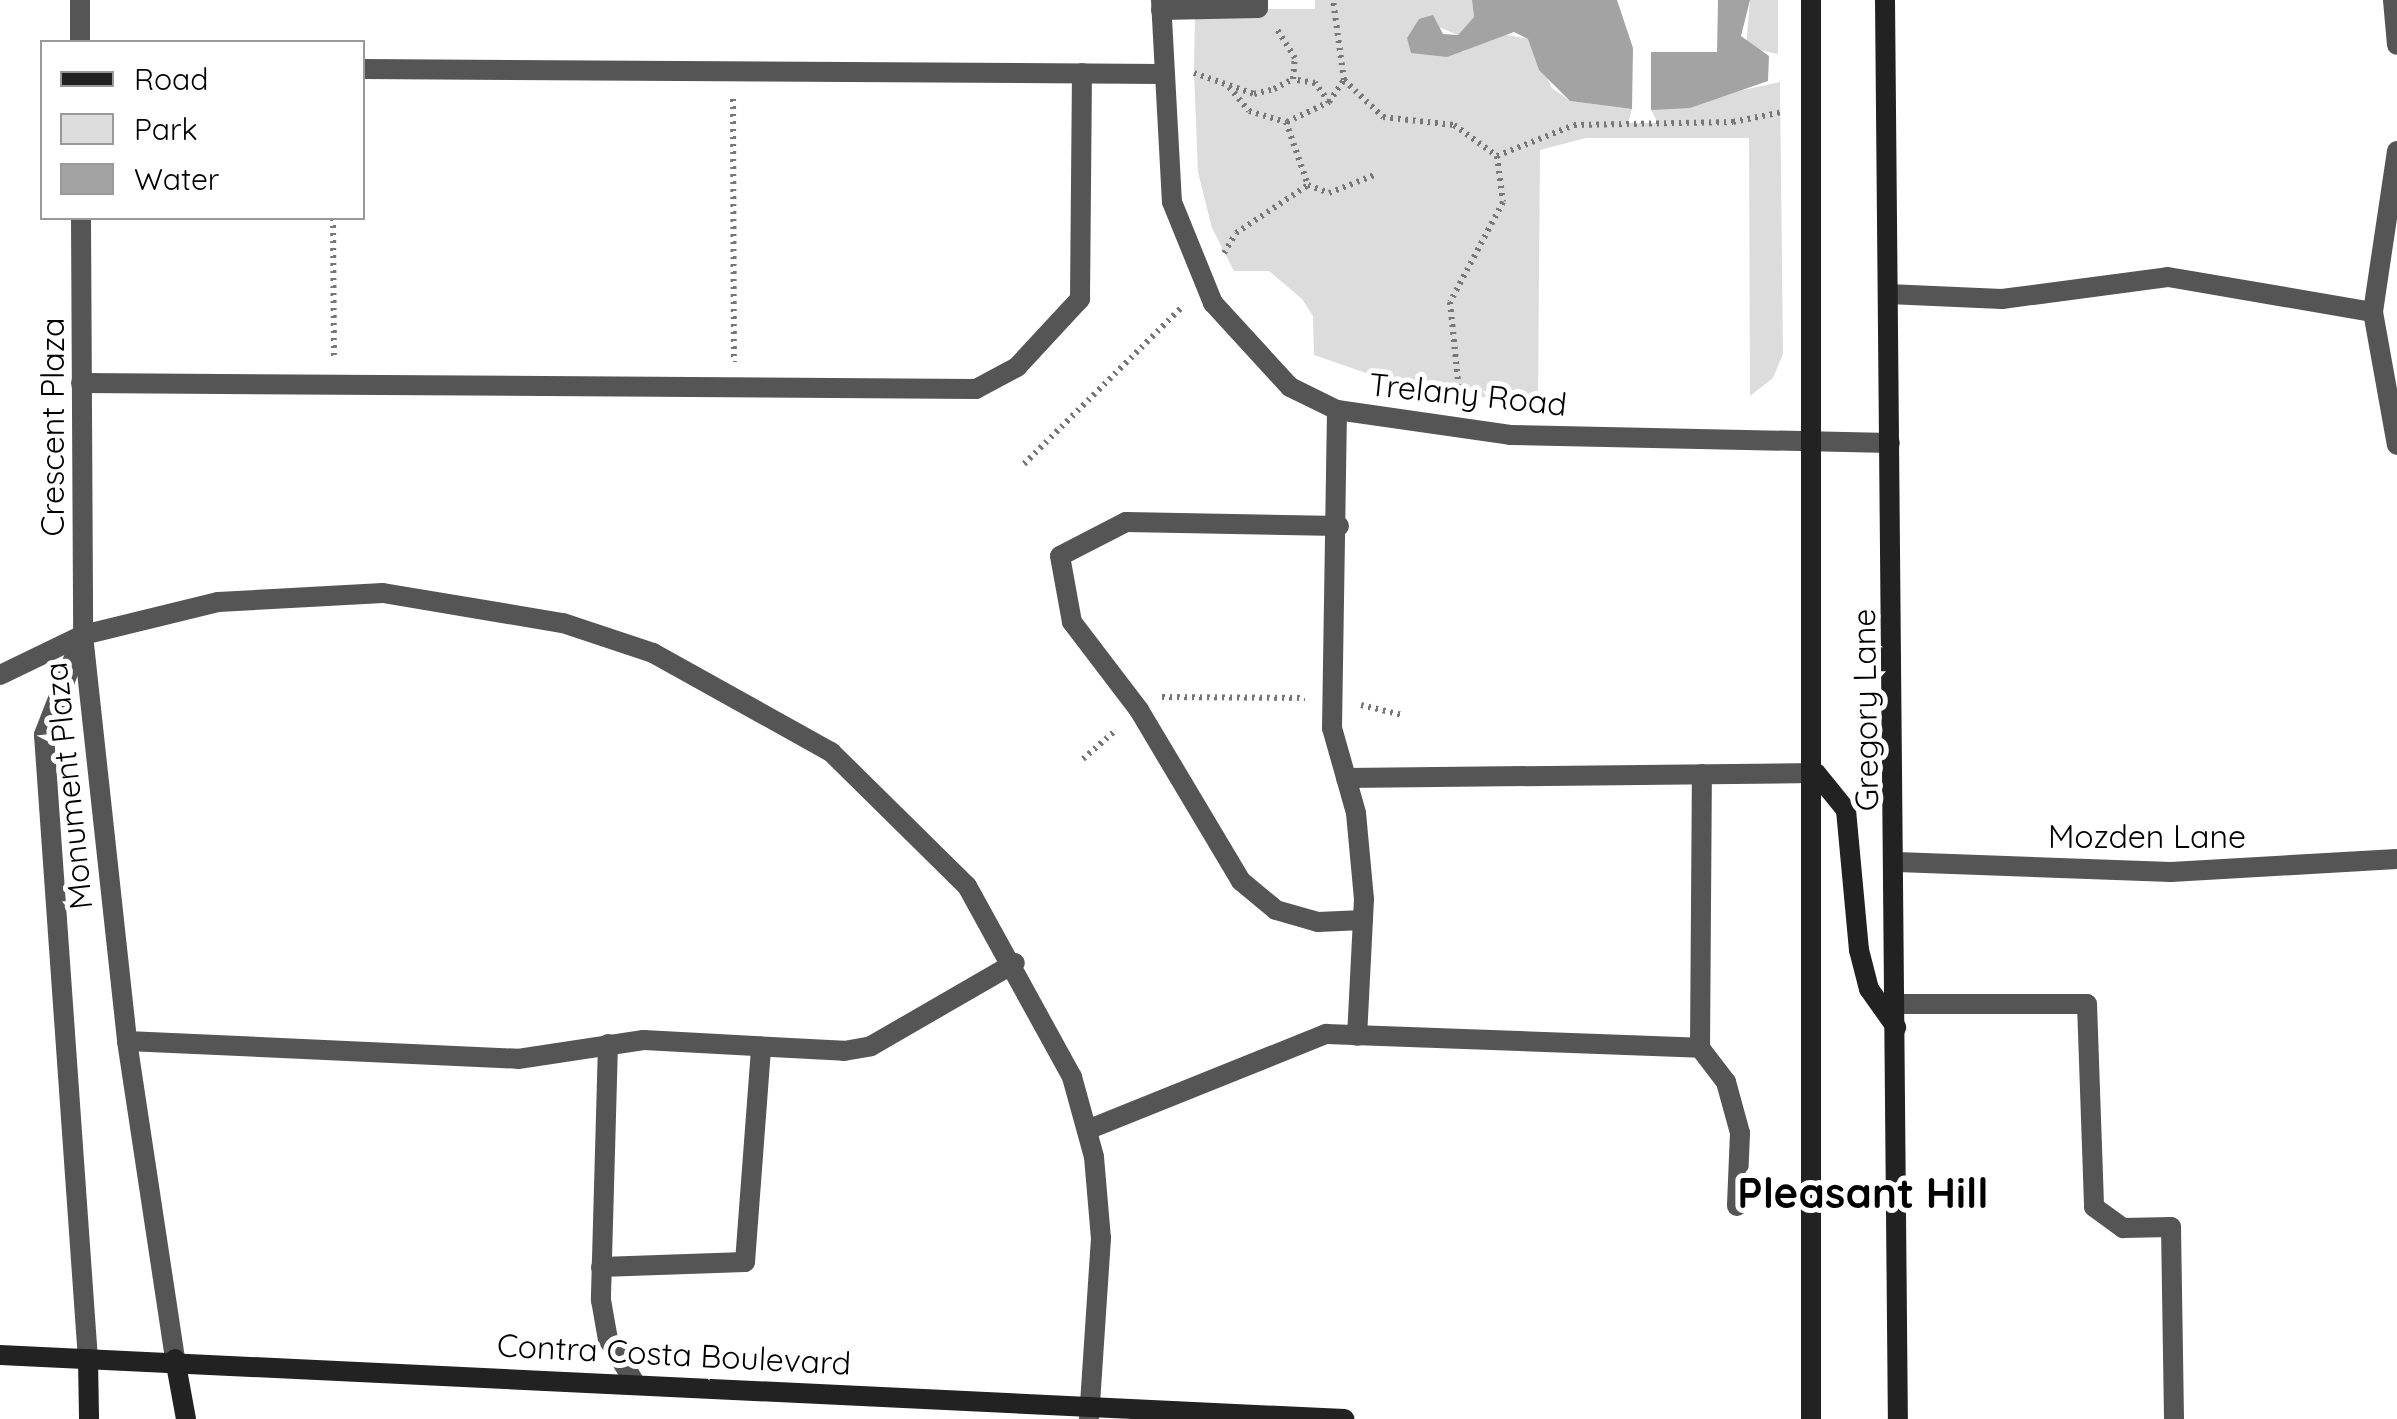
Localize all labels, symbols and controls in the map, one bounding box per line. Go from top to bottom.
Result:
legend [40,40,365,220]
text: Road [134,60,208,98]
text: Park [134,110,198,148]
text: Water [134,160,219,198]
street label: Crescent Plaza [33,318,71,536]
street label: Trelany Road [1367,365,1569,423]
street label: Gregory Lane [1844,608,1886,812]
street label: Monument Plaza [36,660,100,912]
street label: Mozden Lane [2048,817,2246,855]
district label: Pleasant Hill [1737,1168,1989,1218]
street label: Contra Costa Boulevard [496,1326,852,1382]

